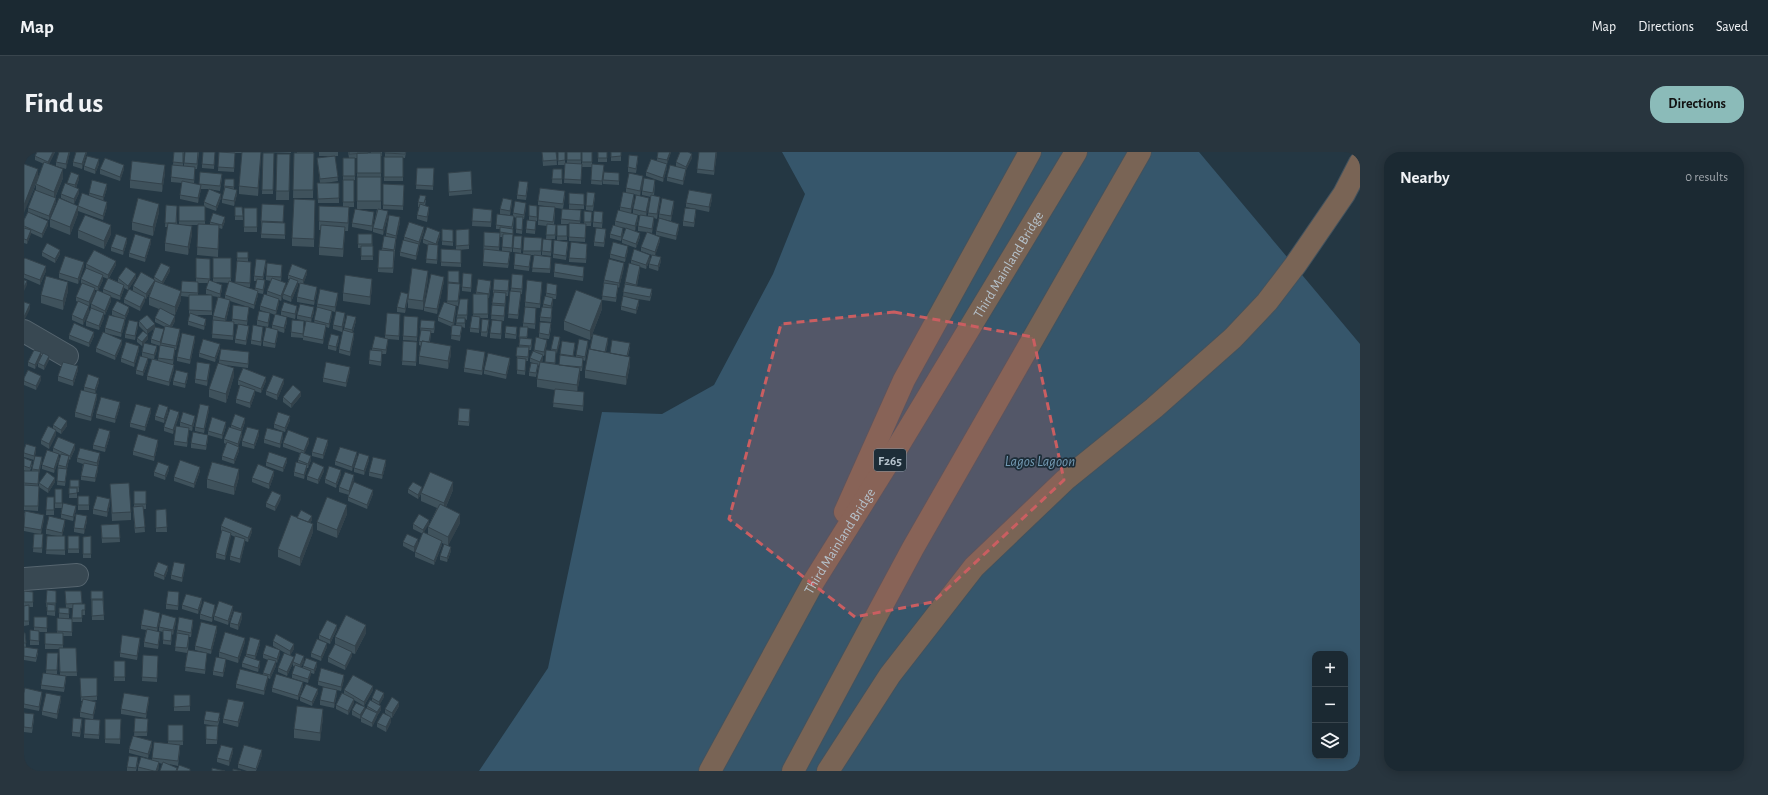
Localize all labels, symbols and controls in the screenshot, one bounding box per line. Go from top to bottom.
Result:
text: Map [20,18,54,37]
text: Map [1592,20,1616,34]
text: Directions [1638,20,1694,34]
text: Saved [1716,20,1748,34]
button: Directions [1650,86,1744,123]
text: Find us [24,90,103,118]
text: Nearby [1400,169,1450,186]
text: 0 results [1685,171,1728,184]
street label: Third Mainland Bridge [971,209,1046,321]
road number: F265 [874,449,906,471]
water label: Lagos Lagoon [1005,454,1075,469]
street label: Third Mainland Bridge [802,486,878,597]
map controls [1312,651,1348,759]
button: + [1312,651,1348,687]
button: − [1312,687,1348,723]
button: layers [1312,723,1348,759]

